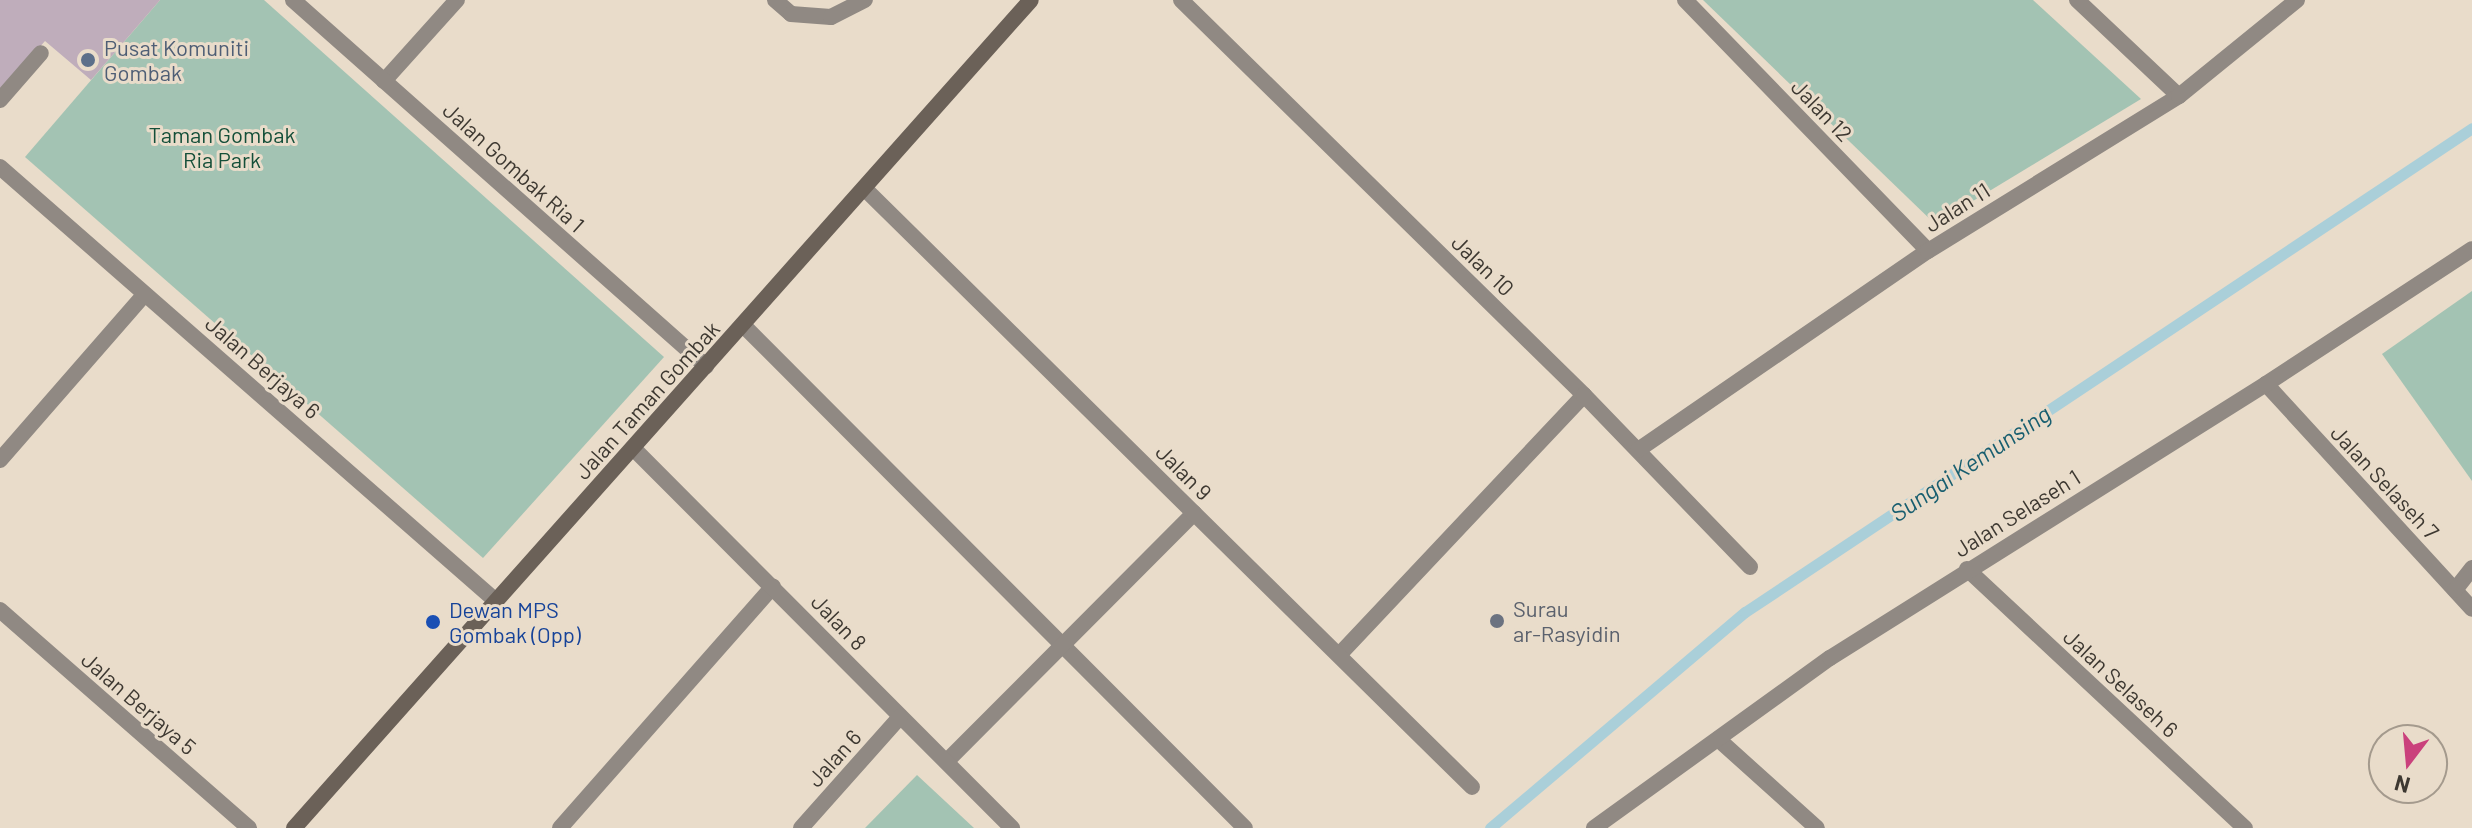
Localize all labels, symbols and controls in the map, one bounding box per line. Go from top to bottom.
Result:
place label: Pusat Komuniti Gombak [104,34,249,86]
marker: Pusat Komuniti Gombak [79,51,97,69]
street label: Jalan 12 [1786,73,1858,147]
street label: Jalan Gombak Ria 1 [438,97,590,237]
park label: Taman Gombak Ria Park [148,121,296,172]
street label: Jalan 11 [1919,177,1995,237]
street label: Jalan 10 [1446,229,1520,301]
street label: Jalan Berjaya 6 [200,310,326,424]
street label: Jalan Taman Gombak [569,316,725,484]
water label: Sungai Kemunsing [1884,399,2056,527]
street label: Jalan Selaseh 7 [2325,419,2445,545]
street label: Jalan 9 [1151,439,1217,505]
street label: Jalan Selaseh 1 [1949,464,2085,562]
street label: Jalan 8 [806,588,872,656]
place label: Surau ar-Rasyidin [1513,595,1621,646]
place label: Dewan MPS Gombak (Opp) [449,596,581,648]
marker: Surau ar-Rasyidin [1488,612,1506,630]
marker: Dewan MPS Gombak (Opp) [424,613,442,631]
street label: Jalan Selaseh 6 [2058,623,2184,743]
street label: Jalan Berjaya 5 [76,646,202,760]
street label: Jalan 6 [801,724,867,792]
north arrow [2368,724,2448,804]
text: N [2391,771,2413,800]

